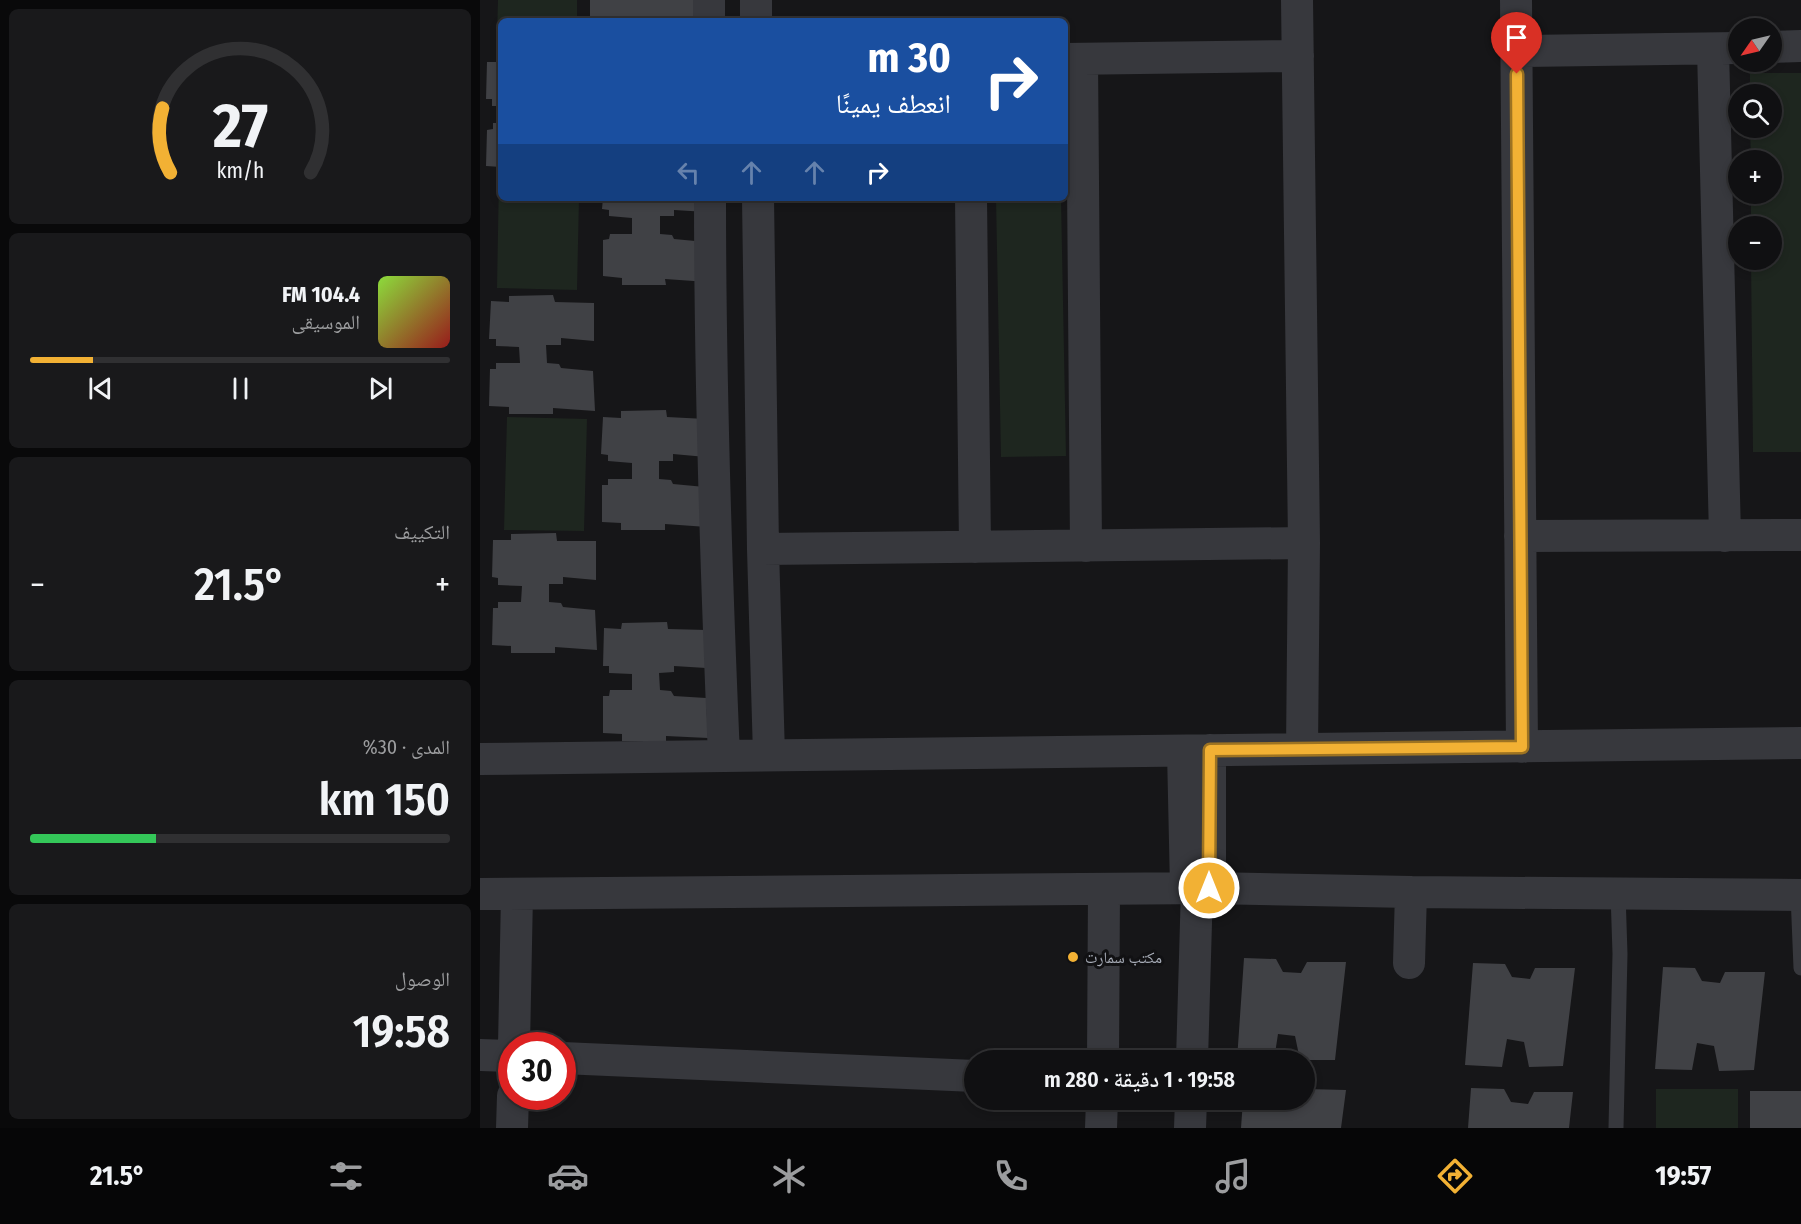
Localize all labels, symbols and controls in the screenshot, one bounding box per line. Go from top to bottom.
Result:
pin [1491,12,1542,74]
north arrow [1728,18,1782,72]
map controls [1728,18,1782,270]
icon: arrive [1500,21,1533,54]
text: 30 m [867,33,951,83]
icon: right [972,42,1050,120]
button: search [1728,84,1782,138]
text: انعطف يمينًا [836,88,951,120]
text: 27 [211,90,268,165]
button: + [1728,150,1782,204]
icon: left [672,156,705,189]
icon: ahead [735,156,768,189]
icon: ahead [798,156,831,189]
icon: right [861,156,894,189]
text: km/h [216,159,264,185]
button: − [1728,216,1782,270]
text: 104.4 FM [282,281,360,308]
text: الموسيقى [292,310,360,334]
icon: previous [84,372,117,405]
icon: pause [224,372,257,405]
icon: next [364,372,397,405]
text: التكييف [394,520,450,544]
text: 21.5° [194,558,286,612]
text: − [30,565,45,605]
text: + [435,565,450,605]
text: المدى · 30% [363,735,450,759]
text: 150 km [319,773,450,827]
position arrow [1177,856,1241,920]
place label: مكتب سمارت [1085,948,1162,967]
marker: مكتب سمارت [1066,950,1080,964]
text: الوصول [395,967,450,991]
text: 19:58 [353,1005,450,1059]
speed limit sign: 30 [498,1032,576,1110]
text: 19:58 · 1 دقيقة · 280 m [1044,1066,1235,1093]
icon: filters [325,1155,367,1197]
icon: car [547,1155,589,1197]
icon: climate [768,1155,810,1197]
icon: phone [990,1155,1032,1197]
icon: music [1212,1155,1254,1197]
icon: directions [1434,1155,1476,1197]
text: 21.5° [90,1160,145,1192]
text: 19:57 [1655,1160,1711,1192]

